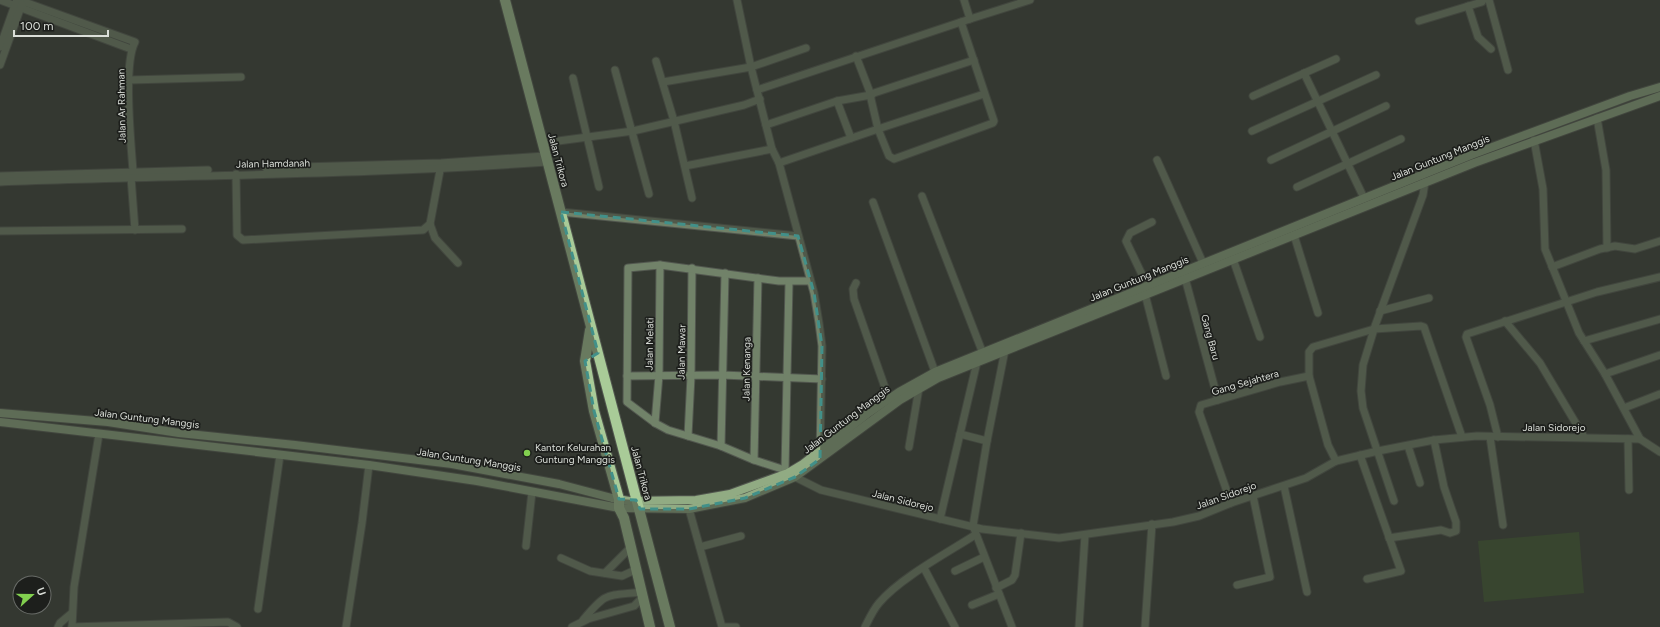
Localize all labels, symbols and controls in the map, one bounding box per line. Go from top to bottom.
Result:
scale bar [14,12,108,38]
text: 100 m [20,19,54,33]
street label: Jalan Ar Rahman [114,68,129,143]
street label: Jalan Trikora [545,132,572,189]
street label: Jalan Guntung Manggis [1389,132,1492,183]
street label: Jalan Hamdanah [236,156,310,171]
street label: Jalan Guntung Manggis [1088,253,1191,304]
street label: Gang Baru [1198,313,1223,361]
street label: Jalan Melati [643,317,656,371]
street label: Jalan Mawar [675,324,688,380]
street label: Jalan Kenanga [739,337,754,401]
street label: Gang Sejahtera [1210,367,1280,398]
street label: Jalan Guntung Manggis [800,382,893,456]
street label: Jalan Guntung Manggis [94,406,200,431]
street label: Jalan Sidorejo [1522,421,1586,434]
place label: Kantor Kelurahan Guntung Manggis [535,441,615,466]
street label: Jalan Guntung Manggis [416,445,522,474]
street label: Jalan Trikora [628,445,655,502]
marker: Kantor Kelurahan Guntung Manggis [522,448,532,458]
street label: Jalan Sidorejo [1194,479,1258,512]
street label: Jalan Sidorejo [871,487,935,514]
north arrow [12,575,52,615]
text: U [33,586,48,598]

